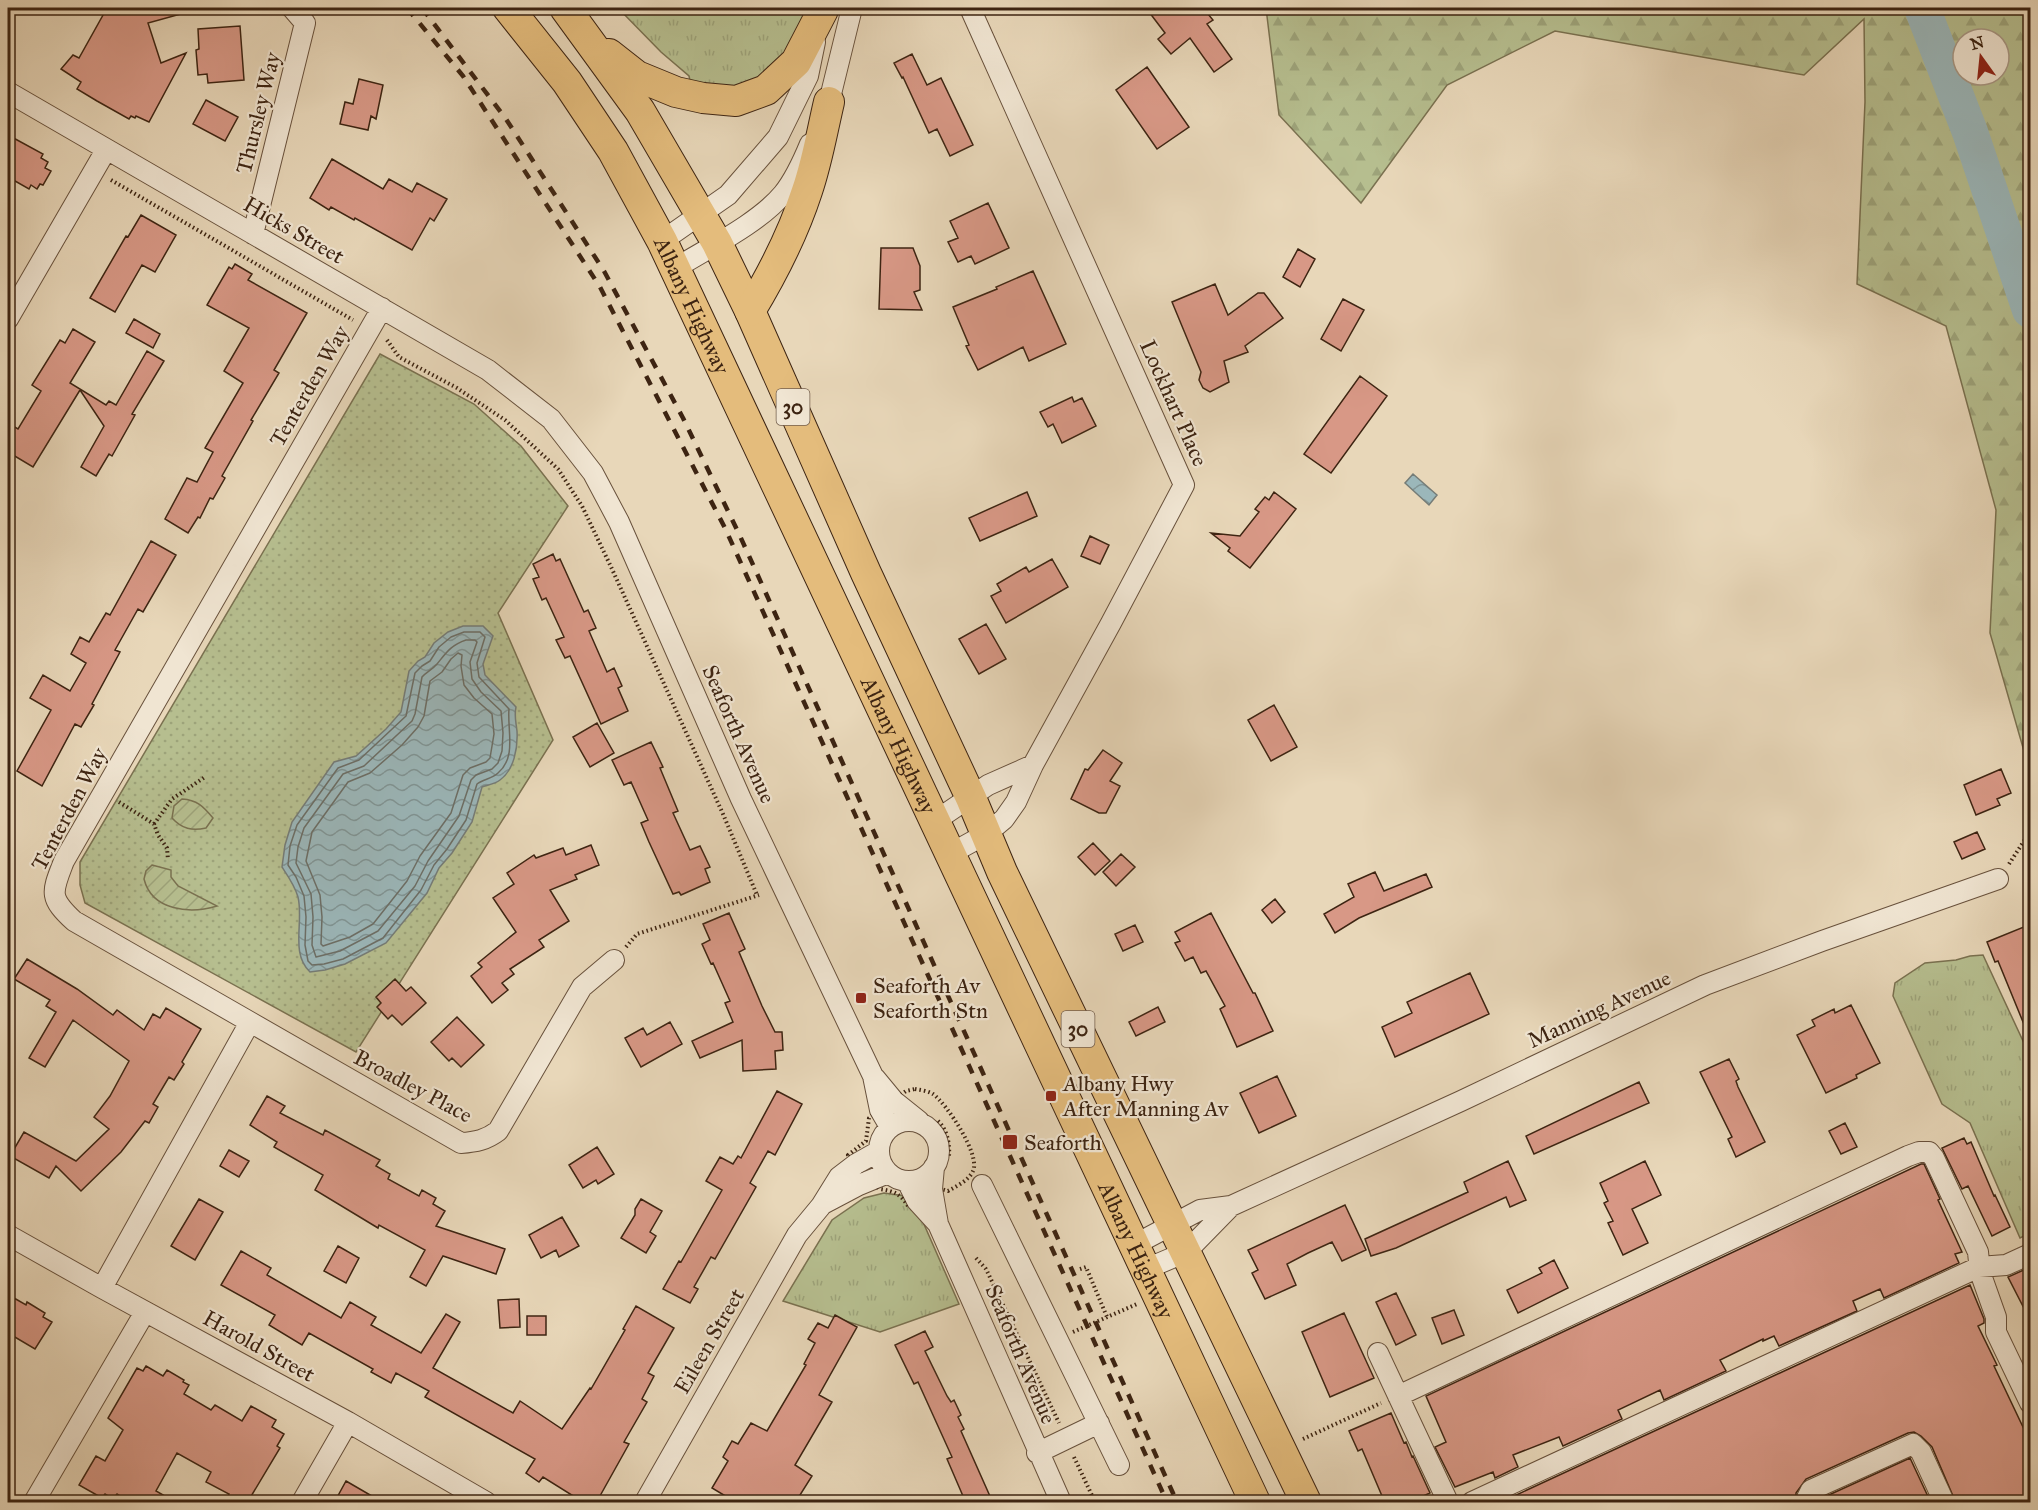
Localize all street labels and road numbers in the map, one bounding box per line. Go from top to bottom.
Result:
street label: Thursley Way [230,49,286,177]
street label: Hicks Street [239,190,349,270]
street label: Albany Highway [648,231,736,379]
street label: Tenterden Way [263,320,355,451]
street label: Lockhart Place [1134,336,1214,470]
road number: 30 [776,389,810,425]
street label: Seaforth Avenue [696,661,782,807]
street label: Albany Highway [855,671,943,819]
street label: Tenterden Way [25,742,113,875]
street label: Manning Avenue [1523,964,1675,1054]
road number: 30 [1062,1011,1094,1047]
street label: Broadley Place [349,1043,477,1129]
street label: Albany Highway [1092,1176,1181,1323]
street label: Seaforth Avenue [980,1280,1062,1428]
street label: Eileen Street [668,1283,750,1399]
street label: Harold Street [198,1304,320,1388]

